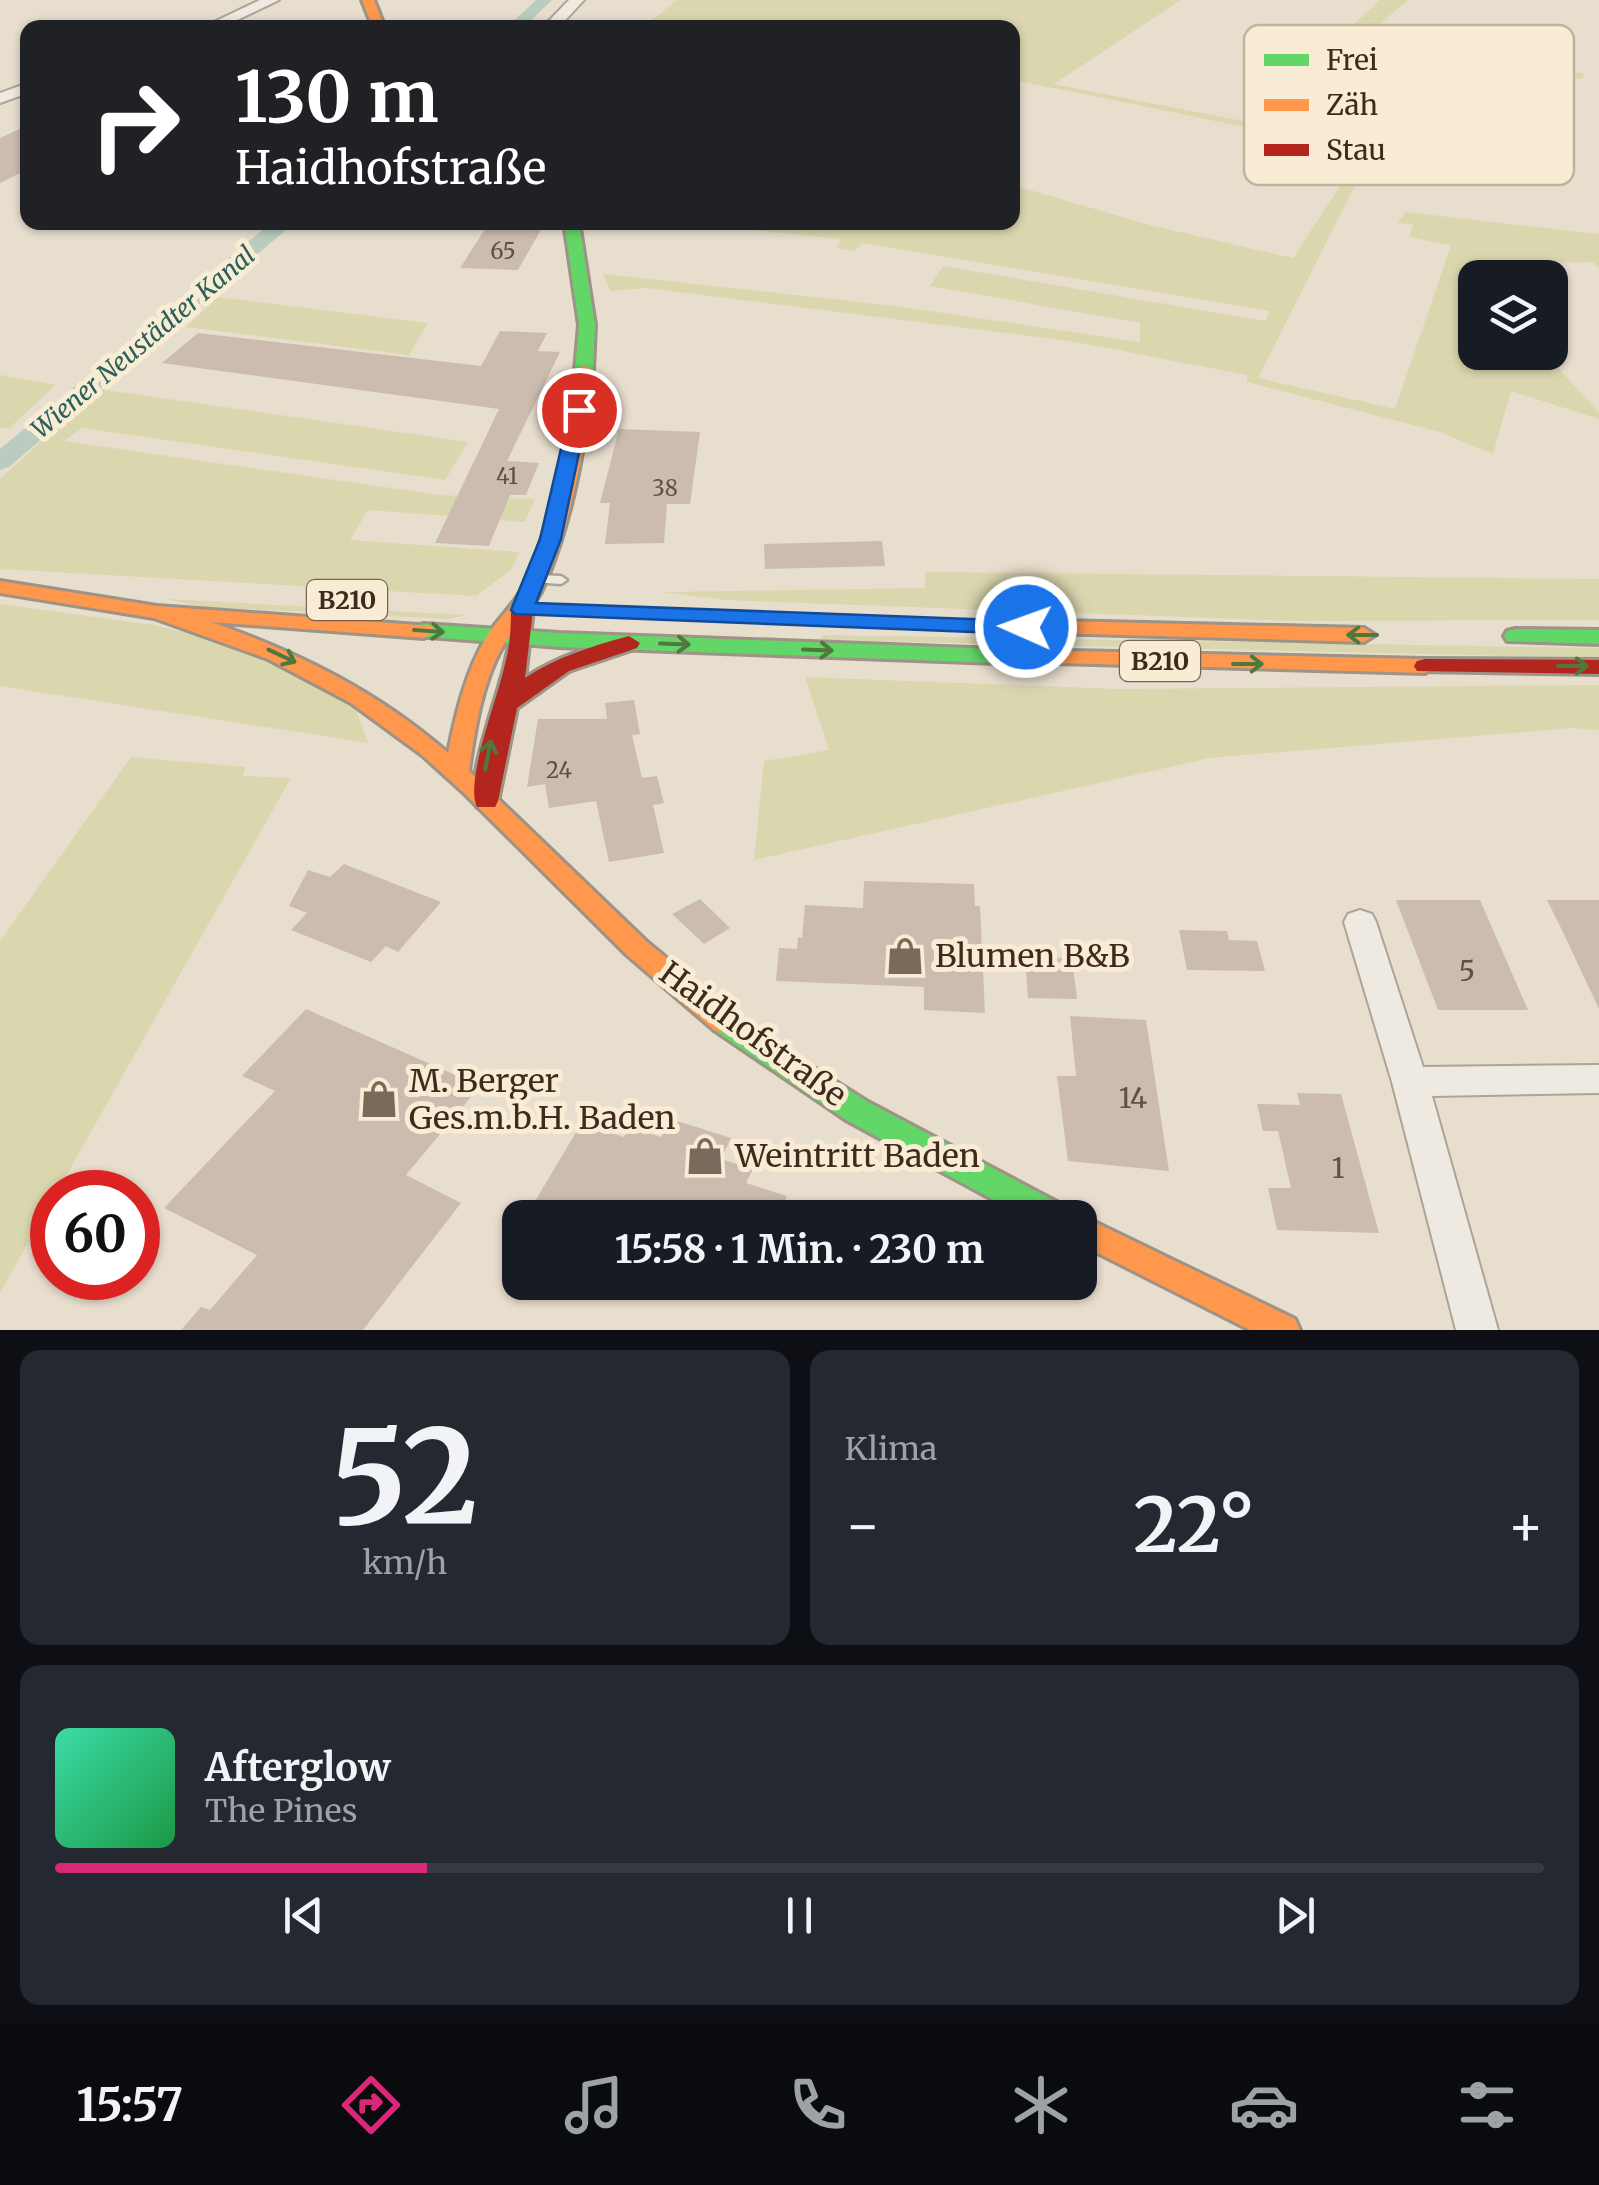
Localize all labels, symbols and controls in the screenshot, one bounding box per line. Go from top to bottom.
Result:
legend [1244,25,1574,185]
text: Frei [1326,42,1378,78]
text: 130 m [235,53,439,141]
icon: right [70,60,200,190]
text: Zäh [1326,87,1378,123]
text: Stau [1326,132,1386,168]
text: Haidhofstraße [235,140,546,196]
house number: 65 [490,237,516,265]
water label: Wiener Neustädter Kanal [24,239,262,445]
map controls [1458,260,1568,370]
button: layers [1458,260,1568,370]
pin [537,368,622,453]
icon: arrive [552,383,607,438]
house number: 41 [496,462,518,490]
house number: 38 [652,474,678,502]
position arrow [974,575,1078,679]
road number: B210 [307,580,387,620]
one-way arrow [412,622,444,641]
one-way arrow [1346,626,1378,644]
one-way arrow [658,635,690,654]
one-way arrow [802,640,834,659]
road number: B210 [1120,641,1200,681]
one-way arrow [266,648,297,666]
one-way arrow [1232,654,1264,674]
one-way arrow [1557,657,1589,676]
one-way arrow [480,740,499,772]
house number: 24 [546,756,572,784]
shop icon: Blumen B&B [884,935,926,977]
place label: Blumen B&B [935,936,1130,976]
street label: Haidhofstraße [652,953,854,1115]
house number: 5 [1459,953,1475,989]
place label: M. Berger Ges.m.b.H. Baden [409,1061,676,1138]
shop icon: M. Berger Ges.m.b.H. Baden [358,1078,400,1120]
house number: 14 [1119,1080,1147,1116]
shop icon: Weintritt Baden [684,1135,726,1177]
place label: Weintritt Baden [734,1136,980,1176]
house number: 1 [1332,1150,1344,1186]
speed limit sign: 60 [30,1170,160,1300]
text: 15:58 · 1 Min. · 230 m [615,1226,984,1273]
text: 52 [331,1396,479,1559]
text: Klima [845,1429,937,1469]
text: 22° [1133,1478,1255,1572]
text: − [845,1491,881,1560]
text: + [1507,1491,1544,1560]
text: km/h [362,1543,447,1583]
text: Afterglow [205,1744,391,1791]
text: The Pines [205,1791,357,1831]
icon: previous [276,1888,331,1943]
icon: pause [772,1888,827,1943]
icon: next [1268,1888,1323,1943]
icon: directions [336,2070,406,2140]
icon: music [559,2070,629,2140]
icon: phone [783,2070,853,2140]
icon: climate [1006,2070,1076,2140]
icon: car [1229,2070,1299,2140]
icon: filters [1452,2070,1522,2140]
text: 15:57 [77,2077,183,2133]

